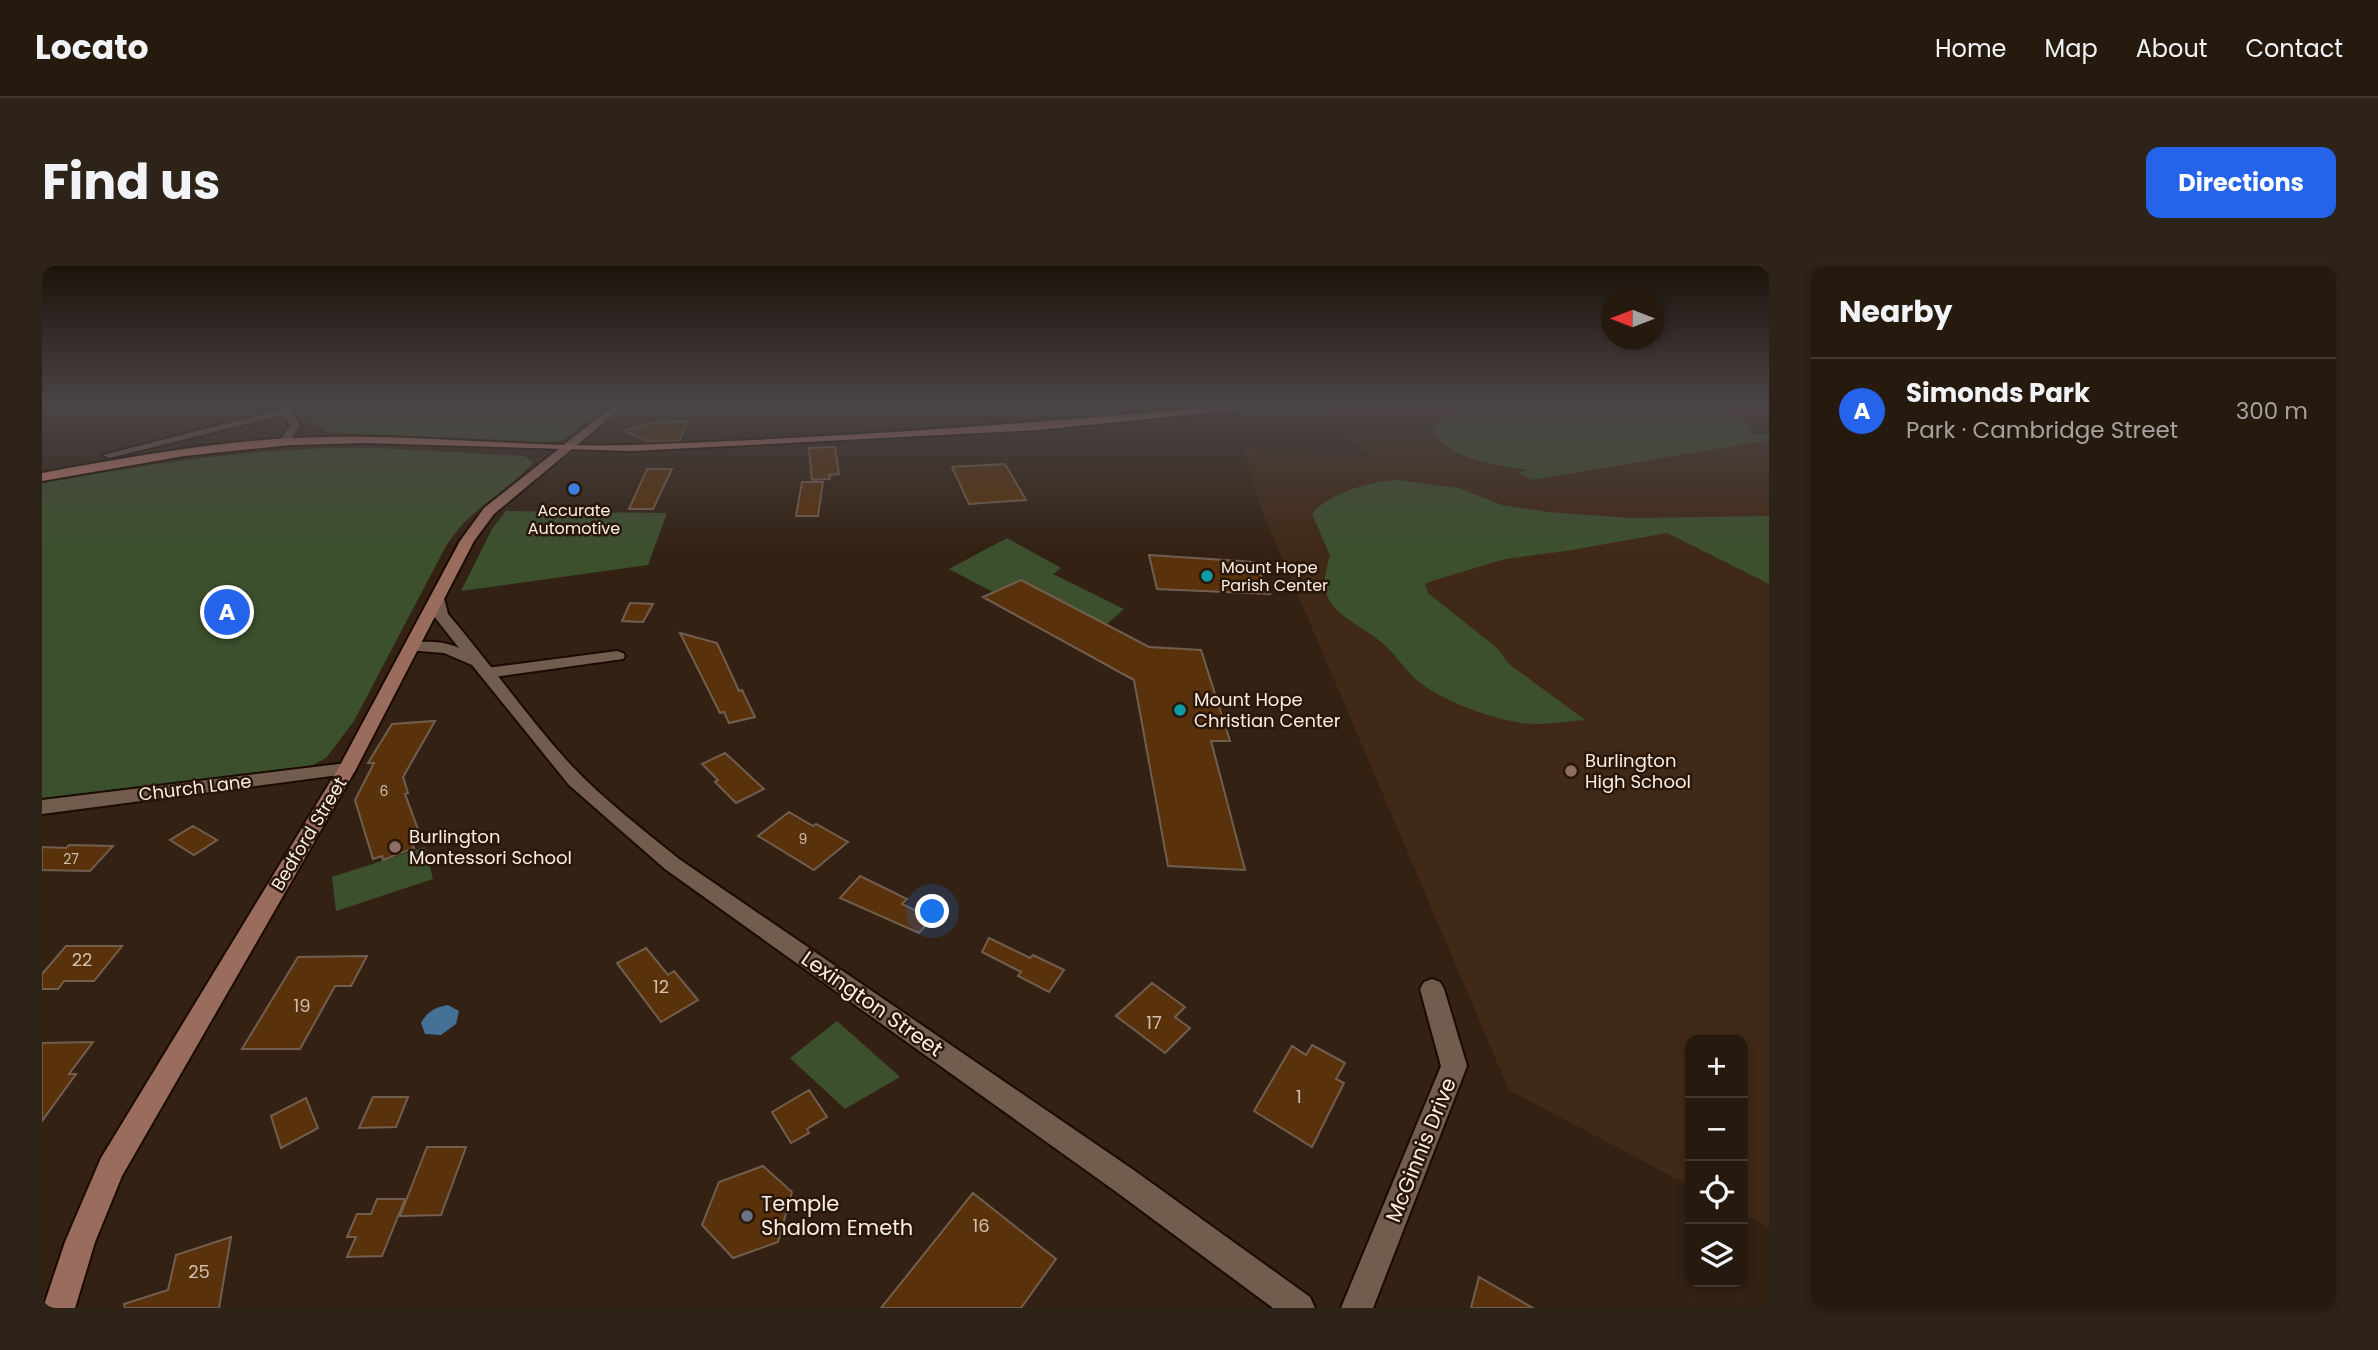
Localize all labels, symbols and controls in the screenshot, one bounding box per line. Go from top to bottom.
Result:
text: Locato [35,24,149,71]
text: Home [1935,32,2007,65]
text: Map [2045,32,2098,65]
text: About [2136,32,2207,65]
text: Contact [2245,32,2343,65]
button: Directions [2146,147,2336,218]
text: Find us [42,148,220,216]
north arrow [1601,287,1664,350]
text: Nearby [1839,290,1953,333]
text: Simonds Park [1906,375,2090,411]
text: A [1854,395,1870,427]
text: 300 m [2236,395,2308,427]
text: Park · Cambridge Street [1906,414,2178,446]
marker: Accurate Automotive [566,481,582,497]
place label: Accurate Automotive [528,499,620,540]
place label: Mount Hope Parish Center [1221,556,1328,597]
marker: Mount Hope Parish Center [1199,568,1215,584]
pin: A [204,586,250,638]
place label: Mount Hope Christian Center [1194,687,1341,733]
marker: Mount Hope Christian Center [1172,702,1188,718]
place label: Burlington High School [1585,748,1691,794]
marker: Burlington High School [1563,763,1579,779]
street label: Church Lane [137,768,253,807]
street label: Bedford Street [265,772,352,895]
house number: 6 [380,781,389,801]
place label: Burlington Montessori School [409,824,572,870]
house number: 9 [799,829,807,849]
marker: Burlington Montessori School [387,839,403,855]
house number: 27 [63,849,79,869]
your location [915,894,949,928]
street label: Lexington Street [796,944,949,1063]
house number: 22 [72,947,92,972]
house number: 12 [653,974,669,999]
house number: 19 [293,993,311,1018]
house number: 17 [1146,1010,1162,1035]
map controls [1685,1035,1748,1287]
button: + [1685,1035,1748,1098]
street label: McGinnis Drive [1378,1073,1463,1226]
house number: 1 [1296,1084,1302,1109]
button: − [1685,1098,1748,1161]
button: locate [1685,1161,1748,1224]
place label: Temple Shalom Emeth [761,1189,913,1242]
marker: Temple Shalom Emeth [739,1208,755,1224]
house number: 16 [972,1213,990,1238]
button: layers [1685,1224,1748,1287]
house number: 25 [188,1259,210,1284]

